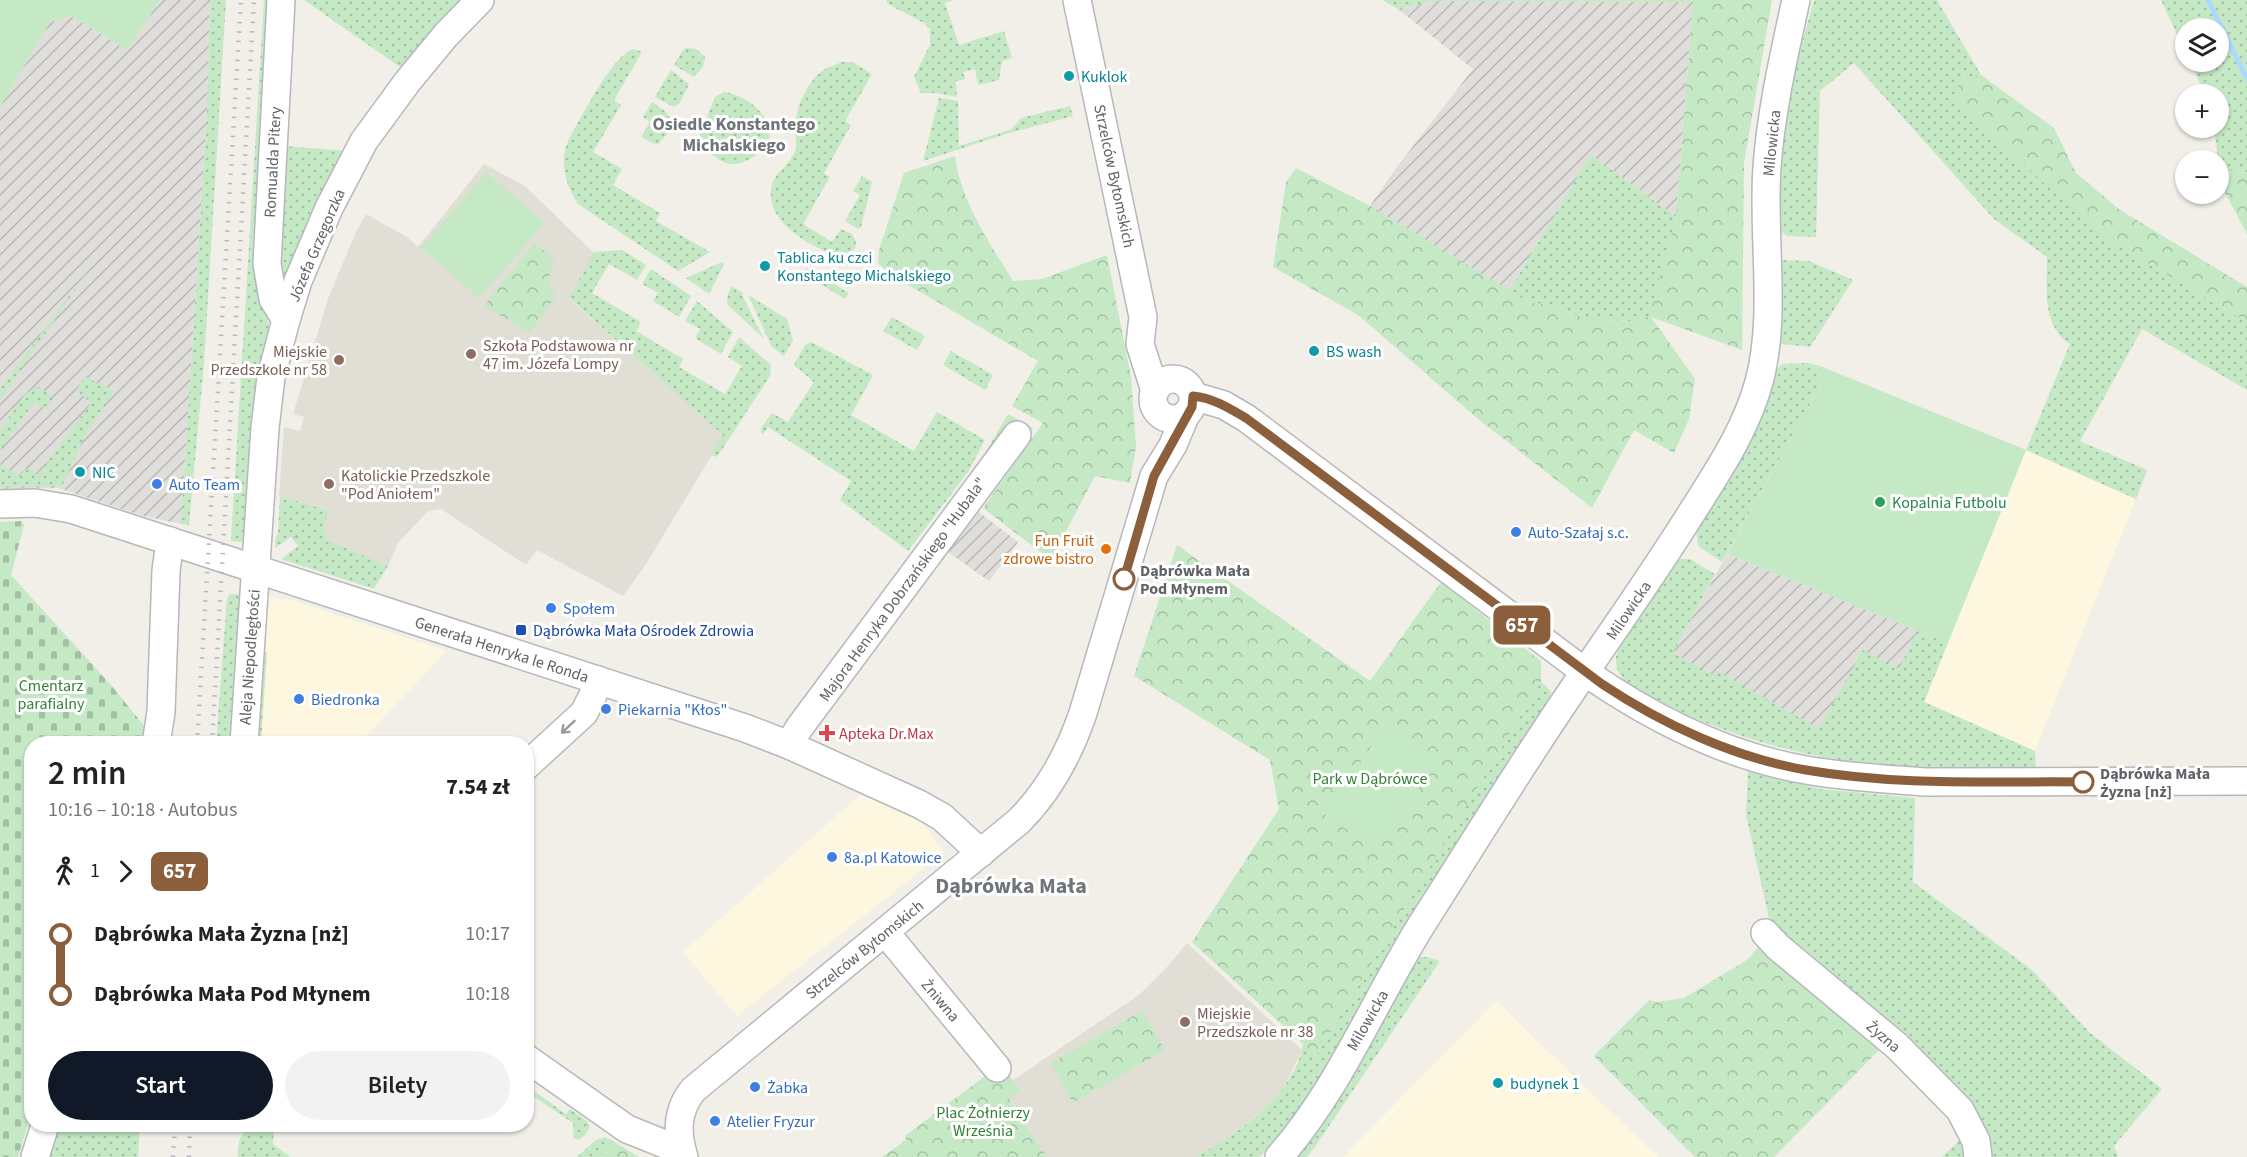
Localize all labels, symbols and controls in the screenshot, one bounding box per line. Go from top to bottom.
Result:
map controls [2175,18,2229,204]
button: layers [2175,18,2229,72]
place label: Kuklok [1081,66,1127,88]
marker: Kuklok [1062,69,1076,83]
button: + [2175,84,2229,138]
street label: Strzelców Bytomskich [1088,102,1140,250]
street label: Romualda Pitery [259,105,287,218]
street label: Milowicka [1758,109,1786,177]
district label: Osiedle Konstantego Michalskiego [653,112,815,158]
button: − [2175,150,2229,204]
street label: Józefa Grzegorzka [283,185,351,305]
place label: Tablica ku czci Konstantego Michalskiego [777,247,951,287]
marker: Tablica ku czci Konstantego Michalskiego [758,259,772,273]
place label: Szkoła Podstawowa nr 47 im. Józefa Lompy [483,335,634,375]
place label: Miejskie Przedszkole nr 58 [211,341,327,381]
place label: BS wash [1326,341,1382,363]
marker: BS wash [1307,344,1321,358]
marker: Szkoła Podstawowa nr 47 im. Józefa Lompy [464,347,478,361]
marker: Miejskie Przedszkole nr 58 [332,353,346,367]
place label: NIC [92,462,116,484]
marker: NIC [73,465,87,479]
place label: Katolickie Przedszkole "Pod Aniołem" [341,465,490,505]
street label: Majora Henryka Dobrzańskiego "Hubala" [814,473,992,706]
place label: Auto Team [169,474,240,496]
marker: Auto Team [150,477,164,491]
marker: Katolickie Przedszkole "Pod Aniołem" [322,477,336,491]
place label: Kopalnia Futbolu [1892,492,2007,514]
marker: Kopalnia Futbolu [1873,495,1887,509]
place label: Auto-Szałaj s.c. [1528,522,1629,544]
marker: Auto-Szałaj s.c. [1509,525,1523,539]
place label: Fun Fruit zdrowe bistro [1003,530,1095,570]
marker: Fun Fruit zdrowe bistro [1099,542,1113,556]
place label: Dąbrówka Mała Pod Młynem [1140,560,1250,600]
marker: Dąbrówka Mała Pod Młynem [1113,568,1135,590]
street label: Milowicka [1601,577,1657,644]
street label: Aleja Niepodległości [234,589,266,726]
place label: Społem [563,598,615,620]
marker: Społem [544,601,558,615]
line badge: 657 [1488,606,1556,644]
text: 657 [1505,610,1539,640]
street label: Generała Henryka le Ronda [412,611,592,689]
place label: Dąbrówka Mała Ośrodek Zdrowia [533,620,754,642]
marker: Dąbrówka Mała Ośrodek Zdrowia [514,623,528,637]
park label: Cmentarz parafialny [18,675,85,715]
place label: Biedronka [311,689,380,711]
marker: Biedronka [292,692,306,706]
place label: Piekarnia "Kłos" [618,699,727,721]
marker: Piekarnia "Kłos" [599,702,613,716]
one-way arrow [561,720,576,734]
place label: Apteka Dr.Max [839,723,934,745]
marker: Apteka Dr.Max [820,726,834,740]
text: 2 min [48,750,126,797]
place label: Dąbrówka Mała Żyzna [nż] [2100,763,2210,803]
park label: Park w Dąbrówce [1313,768,1428,790]
text: 7.54 zł [446,771,510,803]
marker: Dąbrówka Mała Żyzna [nż] [2072,771,2094,793]
text: 10:16 – 10:18 · Autobus [48,796,237,824]
place label: 8a.pl Katowice [844,847,941,869]
marker: 8a.pl Katowice [825,850,839,864]
icon: walk [48,855,81,888]
icon: forward [109,855,142,888]
text: 657 [163,856,196,886]
text: 1 [90,857,100,885]
district label: Dąbrówka Mała [935,870,1087,902]
street label: Strzelców Bytomskich [801,895,928,1004]
text: Dąbrówka Mała Żyzna [nż] [94,918,349,950]
text: 10:17 [465,920,510,948]
street label: Żniwna [916,975,965,1027]
text: Dąbrówka Mała Pod Młynem [94,978,371,1010]
text: 10:18 [465,980,510,1008]
street label: Milowicka [1342,986,1394,1055]
place label: Miejskie Przedszkole nr 38 [1197,1003,1313,1043]
marker: Miejskie Przedszkole nr 38 [1178,1015,1192,1029]
street label: Żyzna [1861,1016,1905,1058]
button: Start [48,1051,273,1120]
button: Bilety [285,1051,510,1120]
place label: budynek 1 [1510,1073,1580,1095]
marker: budynek 1 [1491,1076,1505,1090]
place label: Żabka [767,1077,808,1099]
marker: Żabka [748,1080,762,1094]
park label: Plac Żołnierzy Września [936,1102,1030,1142]
place label: Atelier Fryzur [727,1111,815,1133]
marker: Atelier Fryzur [708,1114,722,1128]

